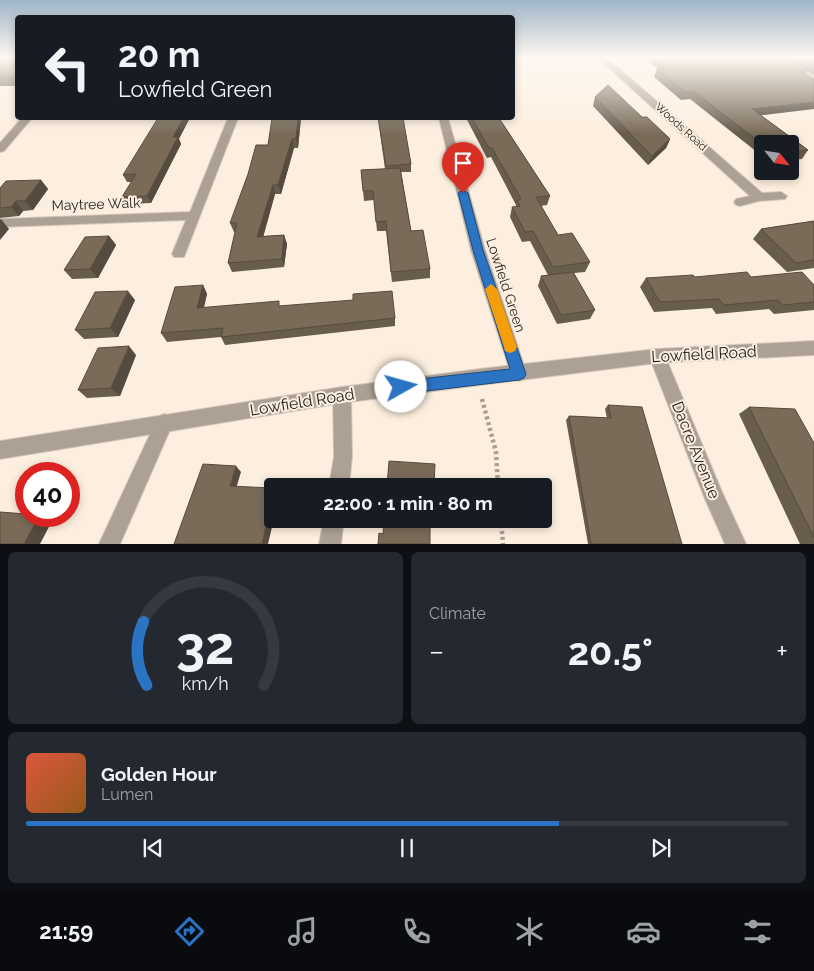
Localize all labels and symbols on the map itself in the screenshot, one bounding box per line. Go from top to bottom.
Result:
street label: Woods Road [652,100,710,154]
north arrow [754,135,799,180]
pin [442,142,484,193]
street label: Maytree Walk [51,194,141,214]
street label: Lowfield Green [483,236,529,334]
street label: Lowfield Road [651,342,757,366]
position arrow [374,360,426,412]
street label: Lowfield Road [248,384,356,420]
street label: Dacre Avenue [668,399,724,501]
speed limit sign: 40 [15,462,80,527]

